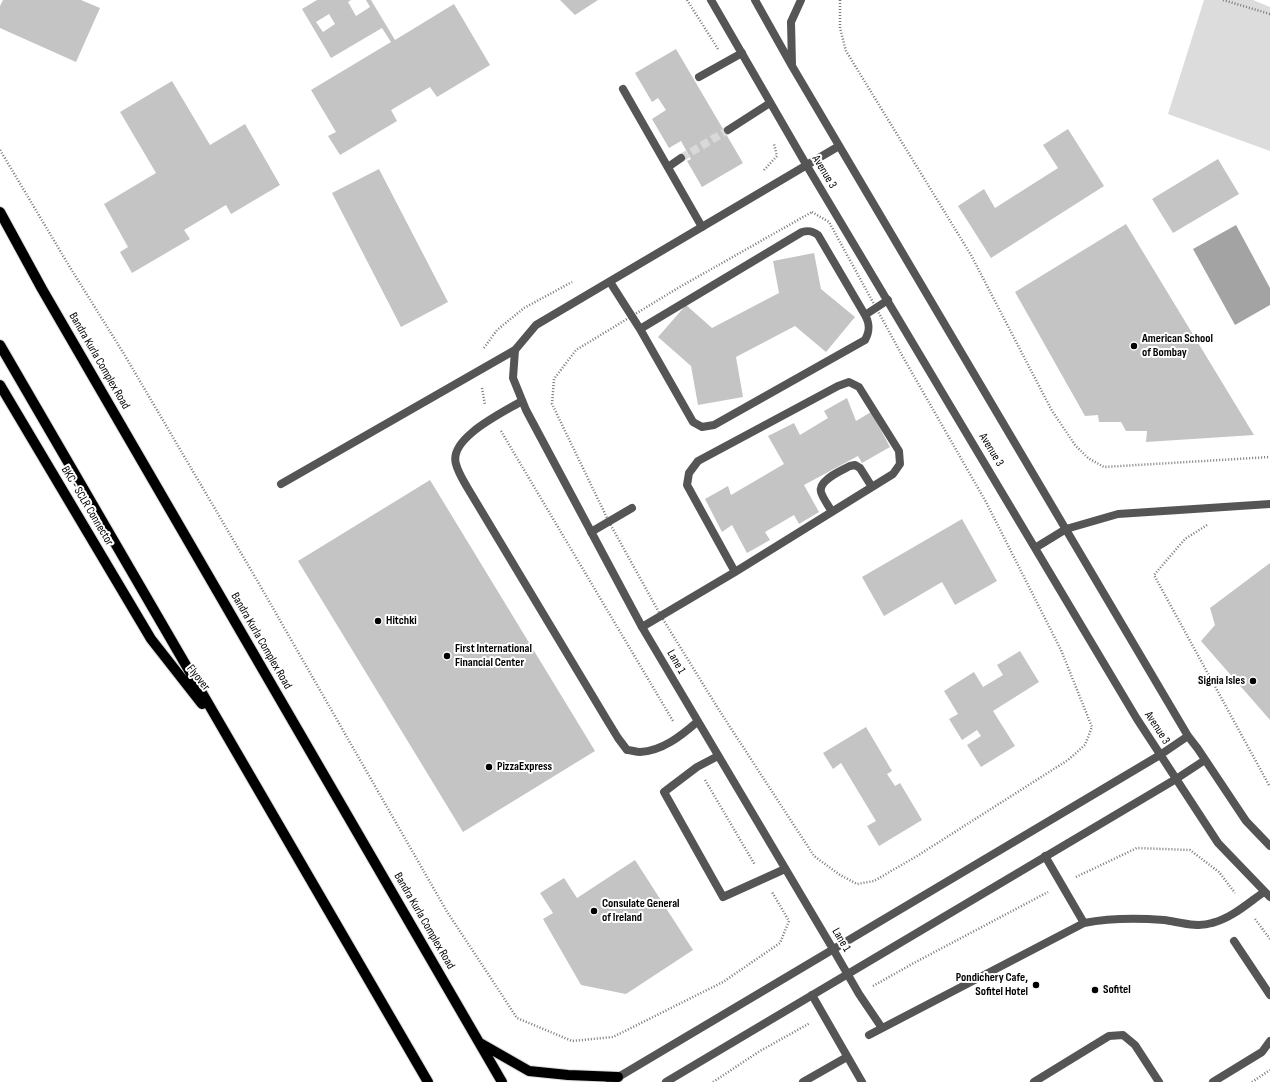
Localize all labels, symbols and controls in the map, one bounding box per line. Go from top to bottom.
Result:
street label: Avenue 3 [808,153,840,191]
street label: Bandra Kurla Complex Road [65,310,133,412]
place label: American School of Bombay [1142,332,1213,360]
marker: American School of Bombay [1129,341,1139,351]
street label: Avenue 3 [975,431,1007,469]
street label: BKC - SCLR Connector [58,464,116,548]
street label: Bandra Kurla Complex Road [227,590,295,692]
place label: Hitchki [386,614,417,628]
marker: Hitchki [373,616,383,626]
place label: First International Financial Center [455,642,532,670]
street label: Lane 1 [663,648,689,676]
marker: First International Financial Center [442,651,452,661]
street label: Flyover [183,662,213,694]
place label: Signia Isles [1198,674,1245,688]
marker: Signia Isles [1248,676,1258,686]
street label: Avenue 3 [1141,709,1173,747]
place label: PizzaExpress [497,760,552,774]
marker: PizzaExpress [484,762,494,772]
street label: Bandra Kurla Complex Road [390,870,458,972]
place label: Consulate General of Ireland [602,897,680,925]
marker: Consulate General of Ireland [589,906,599,916]
street label: Lane 1 [828,926,854,954]
place label: Pondichery Cafe, Sofitel Hotel [956,971,1028,999]
marker: Pondichery Cafe, Sofitel Hotel [1031,980,1041,990]
place label: Sofitel [1103,983,1131,997]
marker: Sofitel [1090,985,1100,995]

